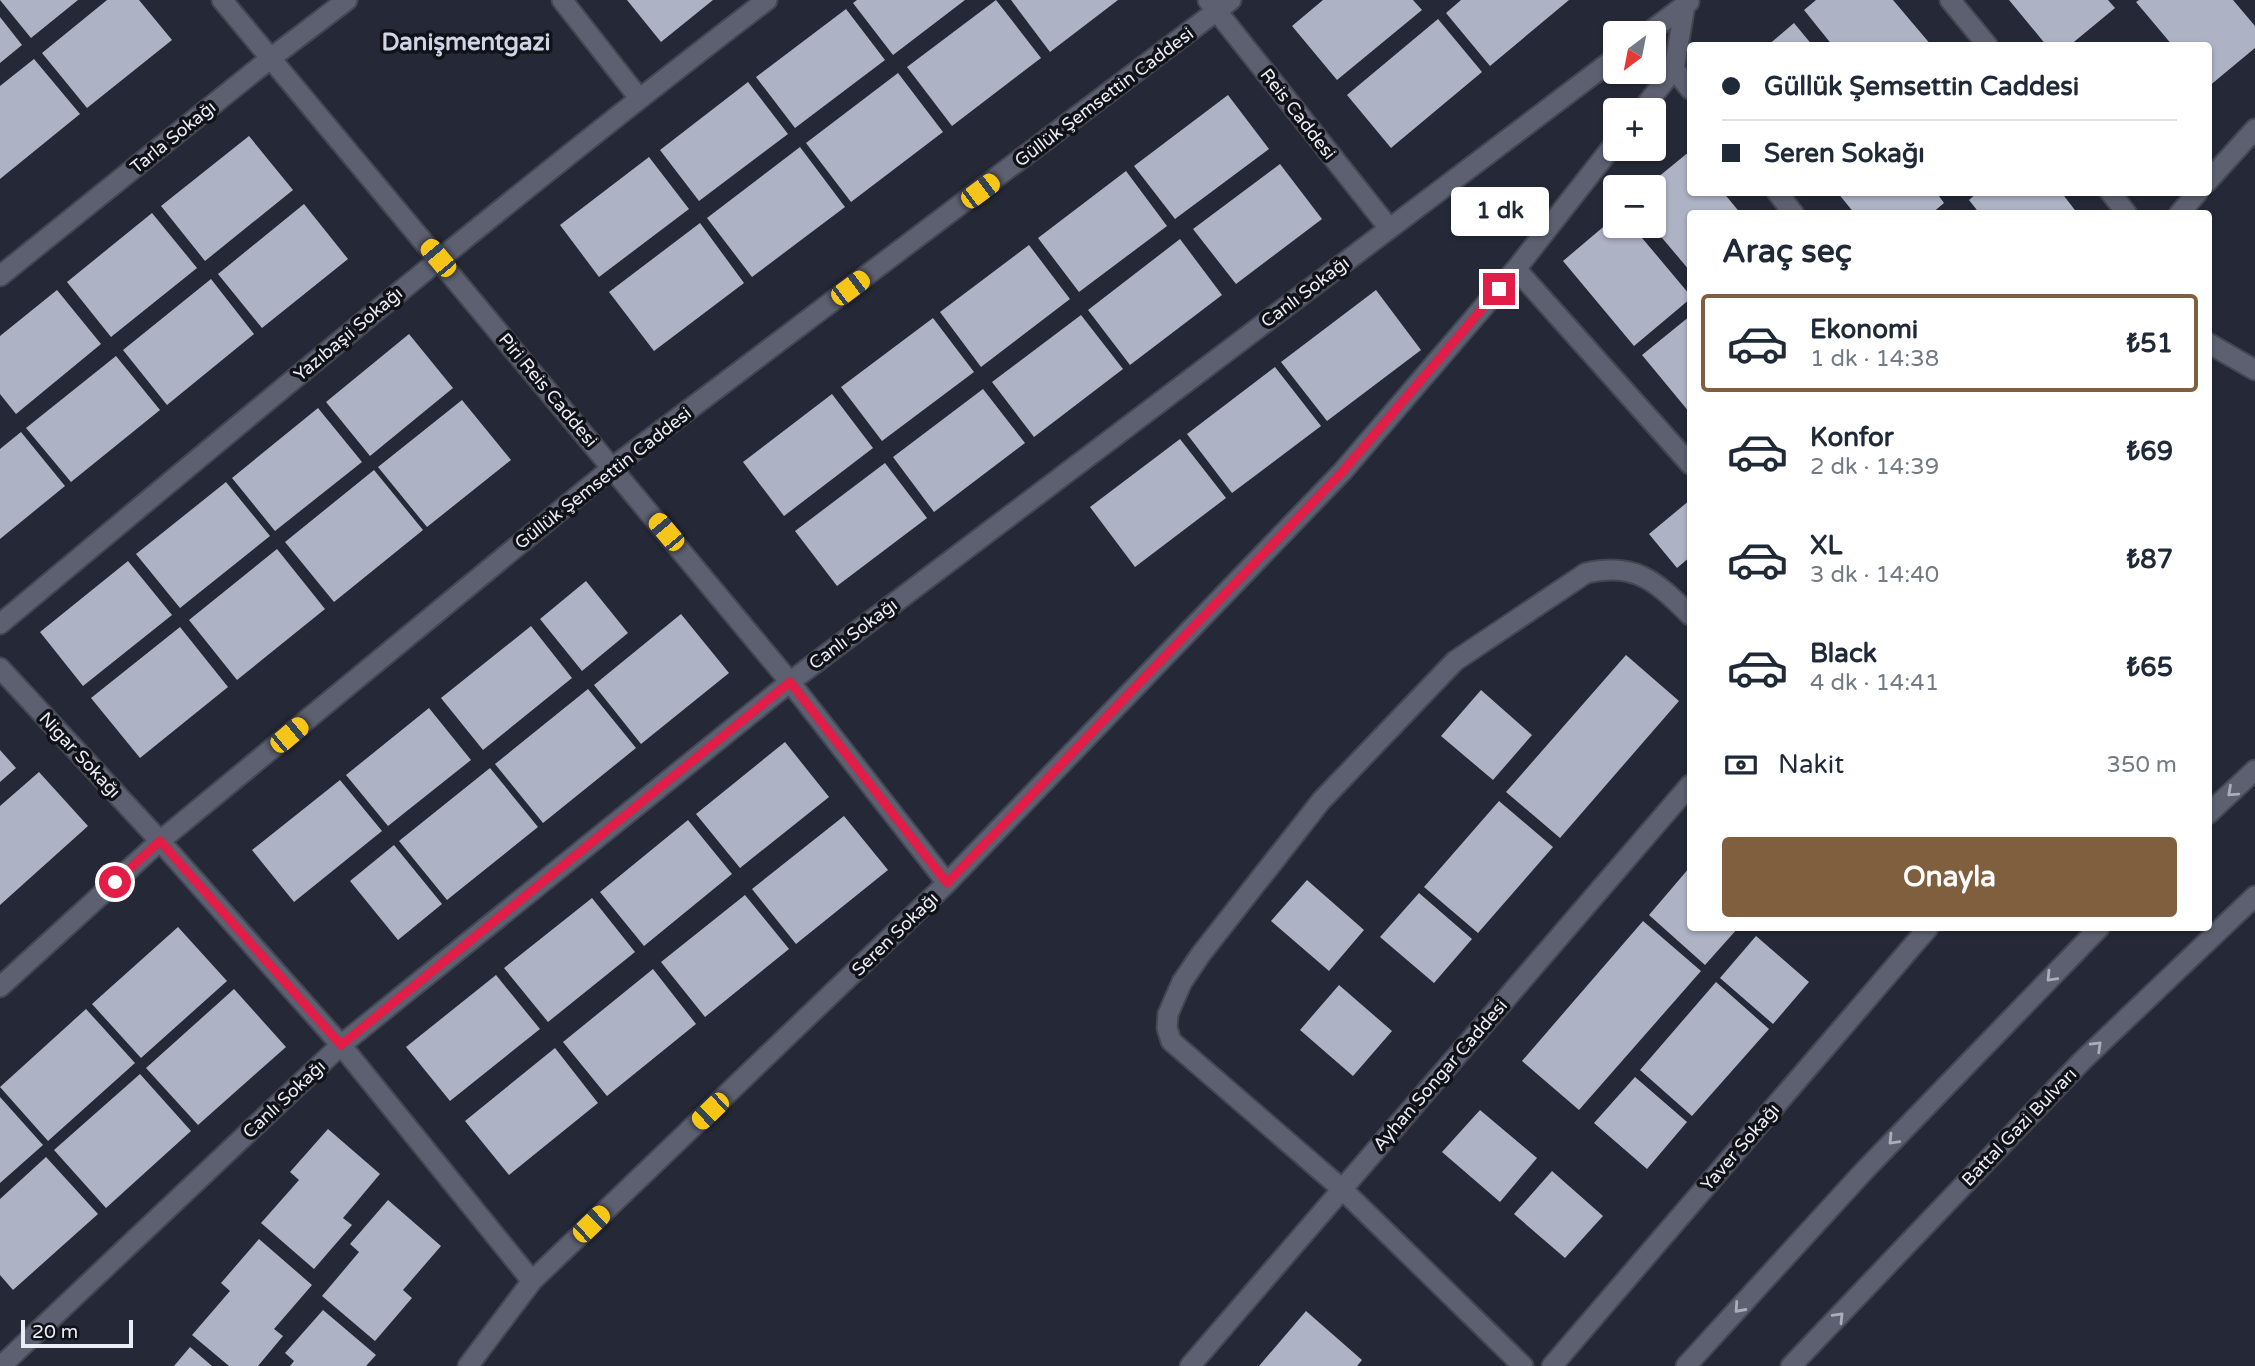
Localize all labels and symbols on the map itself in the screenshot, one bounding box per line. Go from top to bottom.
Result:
north arrow [1603,21,1666,84]
street label: Güllük Şemsettin Caddesi [1010,23,1198,171]
district label: Danişmentgazi [382,28,550,57]
street label: Reis Caddesi [1256,64,1340,164]
street label: Tarla Sokağı [126,96,220,178]
car [957,170,1004,212]
callout: 1 dk [1450,188,1548,236]
car [417,235,460,281]
street label: Canlı Sokağı [1257,252,1353,332]
car [827,267,874,309]
route end [1483,273,1515,305]
street label: Yazıbaşıi Sokağı [289,282,407,386]
street label: Piri Reis Caddesi [494,329,602,451]
street label: Güllük Şemsettin Caddesi [510,402,696,554]
car [645,509,688,555]
street label: Canlı Sokağı [805,594,901,674]
street label: Nigar Sokağı [35,707,125,803]
car [267,713,312,757]
one-way arrow [2227,783,2240,796]
route start [99,866,131,898]
street label: Seren Sokağı [847,887,943,981]
one-way arrow [2047,968,2060,981]
street label: Ayhan Songar Caddesi [1368,995,1512,1155]
one-way arrow [2089,1042,2102,1054]
street label: Canlı Sokağı [238,1055,330,1143]
street label: Battal Gazi Bulvarı [1957,1063,2081,1191]
car [688,1089,733,1133]
street label: Yaver Sokağı [1696,1099,1784,1195]
one-way arrow [1889,1132,1902,1145]
car [569,1202,614,1246]
one-way arrow [1735,1299,1747,1312]
one-way arrow [1830,1312,1843,1325]
scale bar [21,1317,133,1349]

